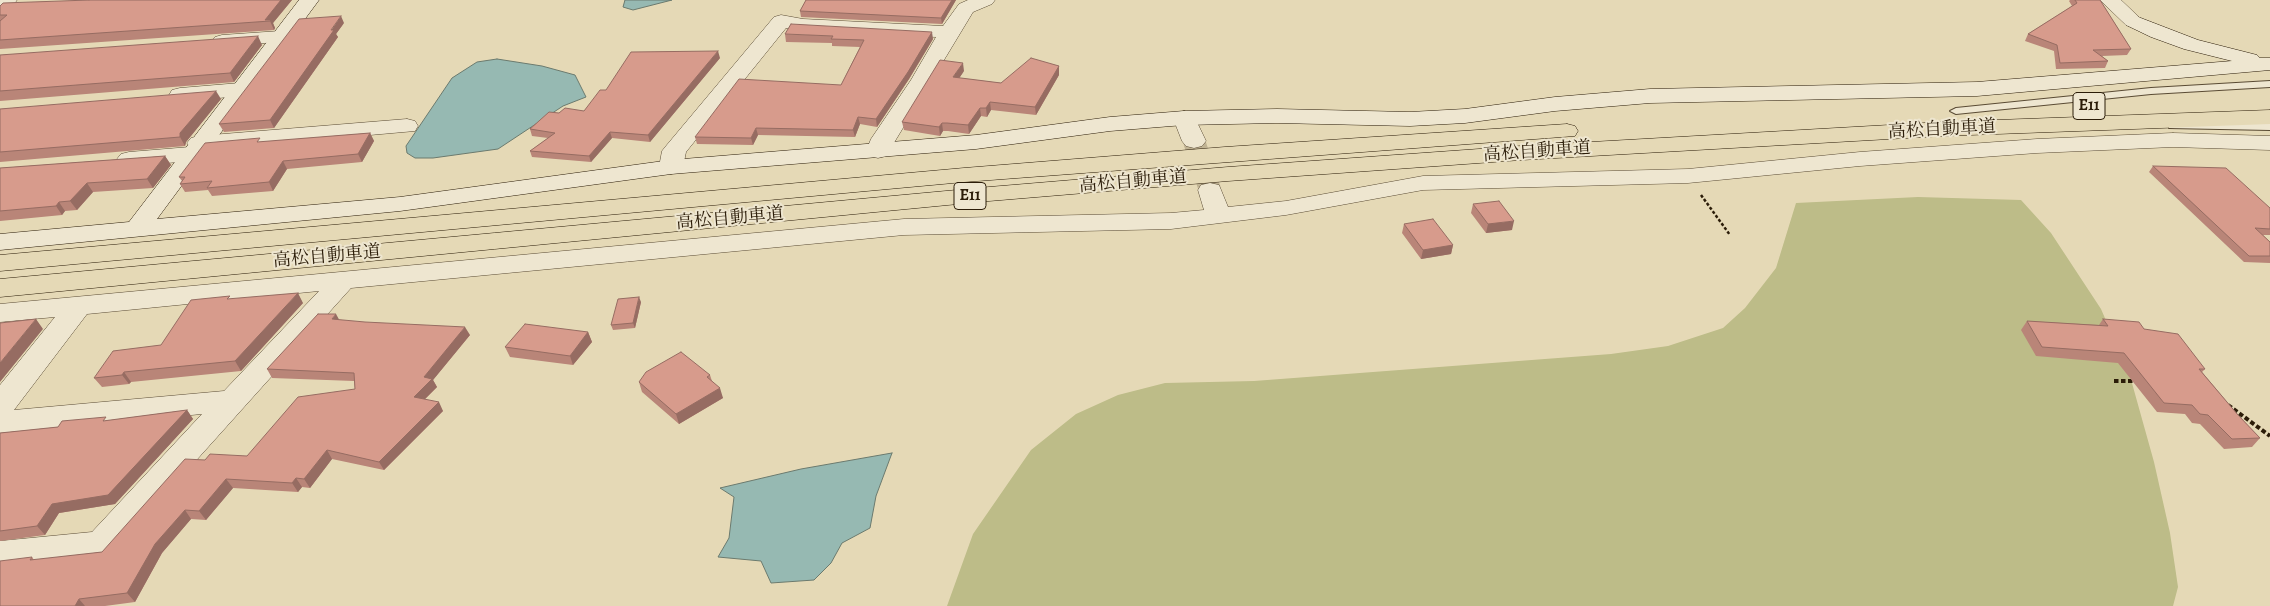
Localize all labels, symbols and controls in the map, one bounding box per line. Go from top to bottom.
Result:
road number: E11 [2073,92,2105,120]
street label: 高松自動車道 [1888,116,1996,144]
street label: 高松自動車道 [1482,137,1592,167]
street label: 高松自動車道 [1078,167,1188,197]
road number: E11 [954,182,986,210]
street label: 高松自動車道 [675,204,785,234]
street label: 高松自動車道 [272,242,382,272]

